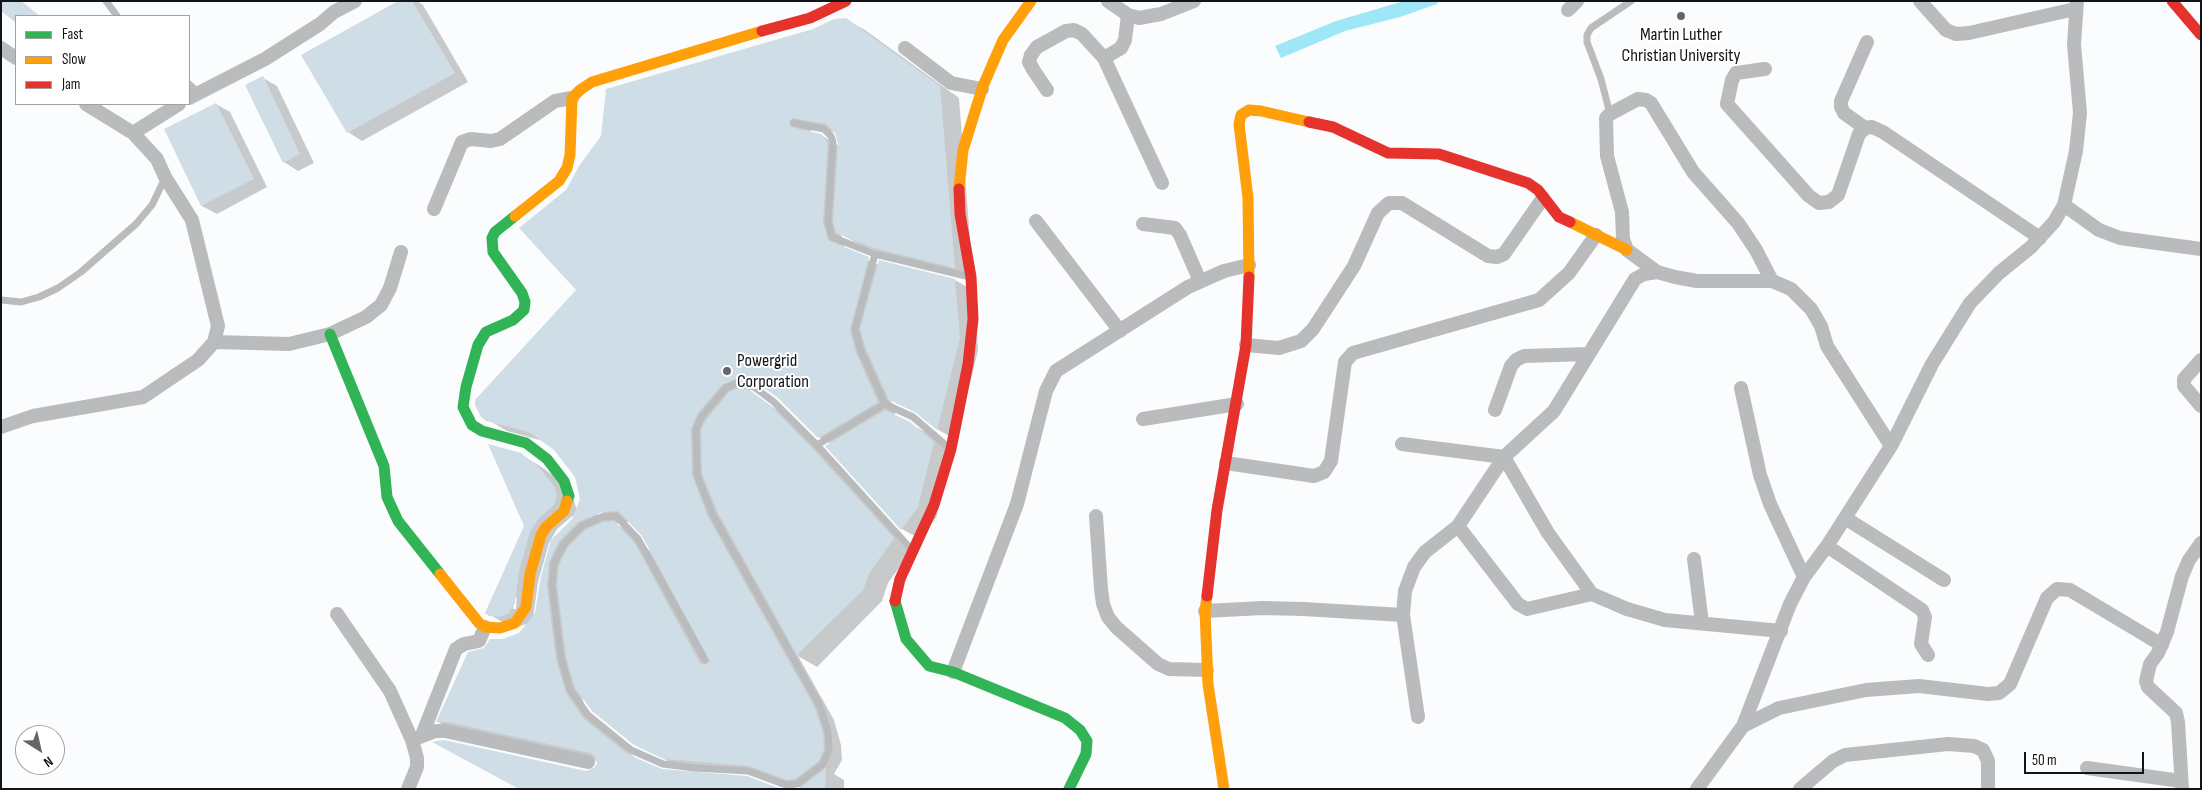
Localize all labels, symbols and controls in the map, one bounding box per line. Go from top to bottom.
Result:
marker: Martin Luther Christian University [1675,10,1687,22]
legend [15,15,190,105]
place label: Martin Luther Christian University [1622,24,1740,66]
text: Fast [62,25,83,44]
text: Slow [62,50,86,69]
text: Jam [62,75,80,94]
place label: Powergrid Corporation [737,350,809,392]
marker: Powergrid Corporation [721,365,733,377]
north arrow [15,725,65,775]
scale bar [2027,742,2147,774]
text: 50 m [2032,751,2057,770]
text: N [40,753,56,771]

